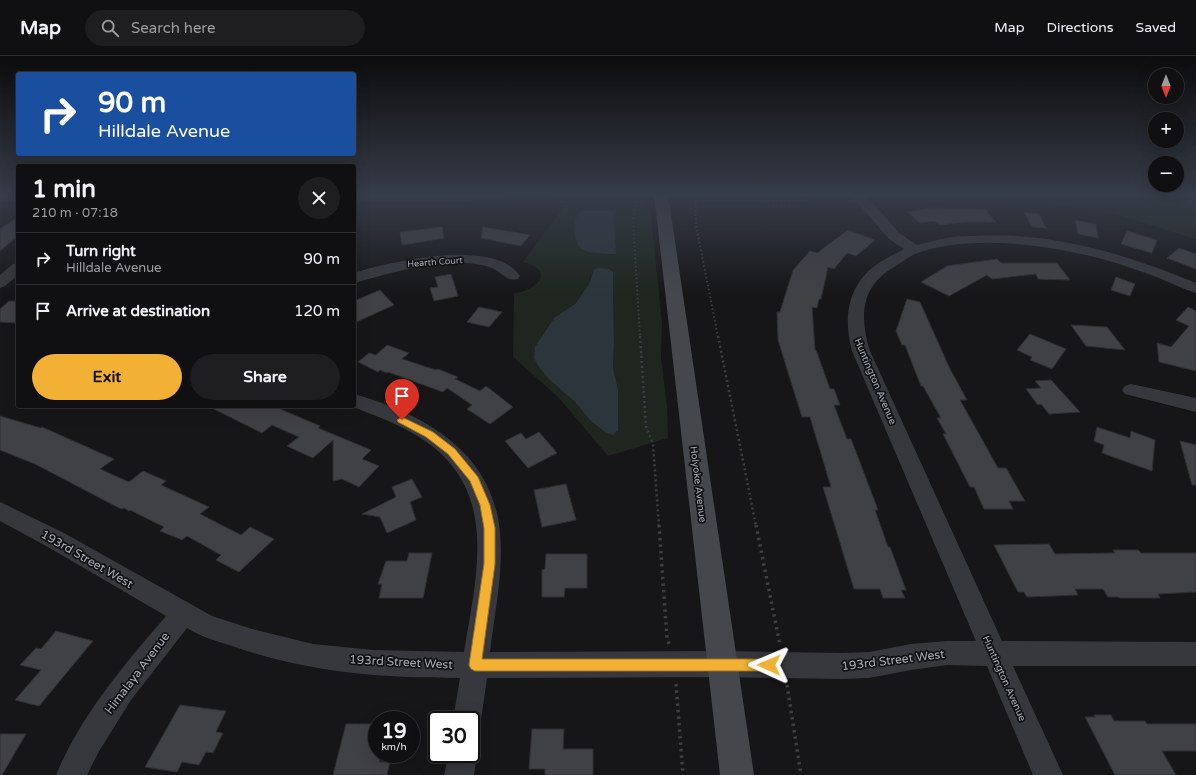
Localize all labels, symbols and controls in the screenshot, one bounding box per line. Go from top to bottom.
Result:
search box [85,10,365,46]
text: Map [20,17,61,39]
icon: search [99,17,121,39]
text: Search here [131,19,215,37]
text: Map [994,19,1025,36]
text: Directions [1047,19,1114,36]
text: Saved [1136,19,1176,36]
north arrow [1148,68,1184,104]
map controls [1148,68,1184,192]
text: 90 m [98,86,166,120]
icon: right [32,88,84,140]
button: + [1148,112,1184,148]
text: Hilldale Avenue [98,120,230,142]
button: − [1148,156,1184,192]
text: 1 min [32,175,96,204]
button: close [298,177,340,219]
text: 210 m · 07:18 [32,205,118,221]
text: Turn right [66,242,136,260]
icon: right [32,248,54,270]
text: 90 m [303,250,340,268]
street label: Hearth Court [407,255,464,270]
text: Hilldale Avenue [66,260,161,276]
icon: arrive [32,300,54,322]
text: Arrive at destination [66,302,210,320]
text: 120 m [294,302,340,320]
street label: Huntington Avenue [851,336,899,427]
button: Exit [32,354,182,400]
button: Share [190,354,340,400]
pin [385,379,419,420]
icon: arrive [391,385,413,407]
street label: Holyoke Avenue [687,445,709,523]
street label: 193rd Street West [39,527,136,591]
street label: Himalaya Avenue [102,629,172,717]
street label: Huntington Avenue [980,634,1029,723]
position arrow [748,644,790,686]
street label: 193rd Street West [841,647,946,673]
street label: 193rd Street West [349,652,454,672]
speed limit sign: 30 [428,711,480,763]
text: 19 [381,720,407,744]
text: km/h [381,741,407,753]

